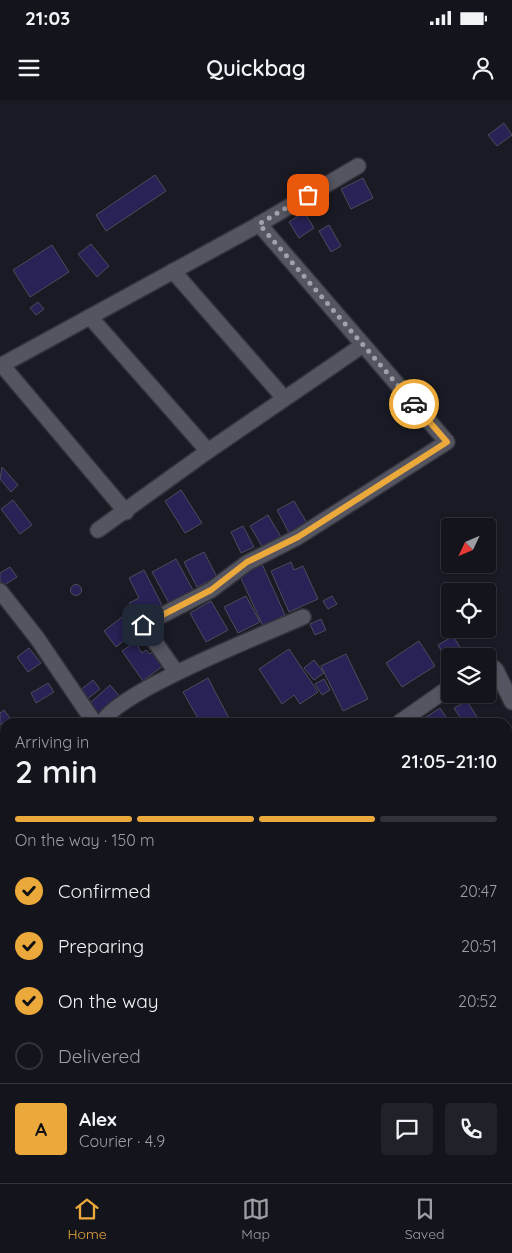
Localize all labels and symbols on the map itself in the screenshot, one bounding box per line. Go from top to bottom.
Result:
pin [287,174,329,216]
courier [389,379,439,429]
north arrow [441,518,496,572]
pin [122,604,164,646]

